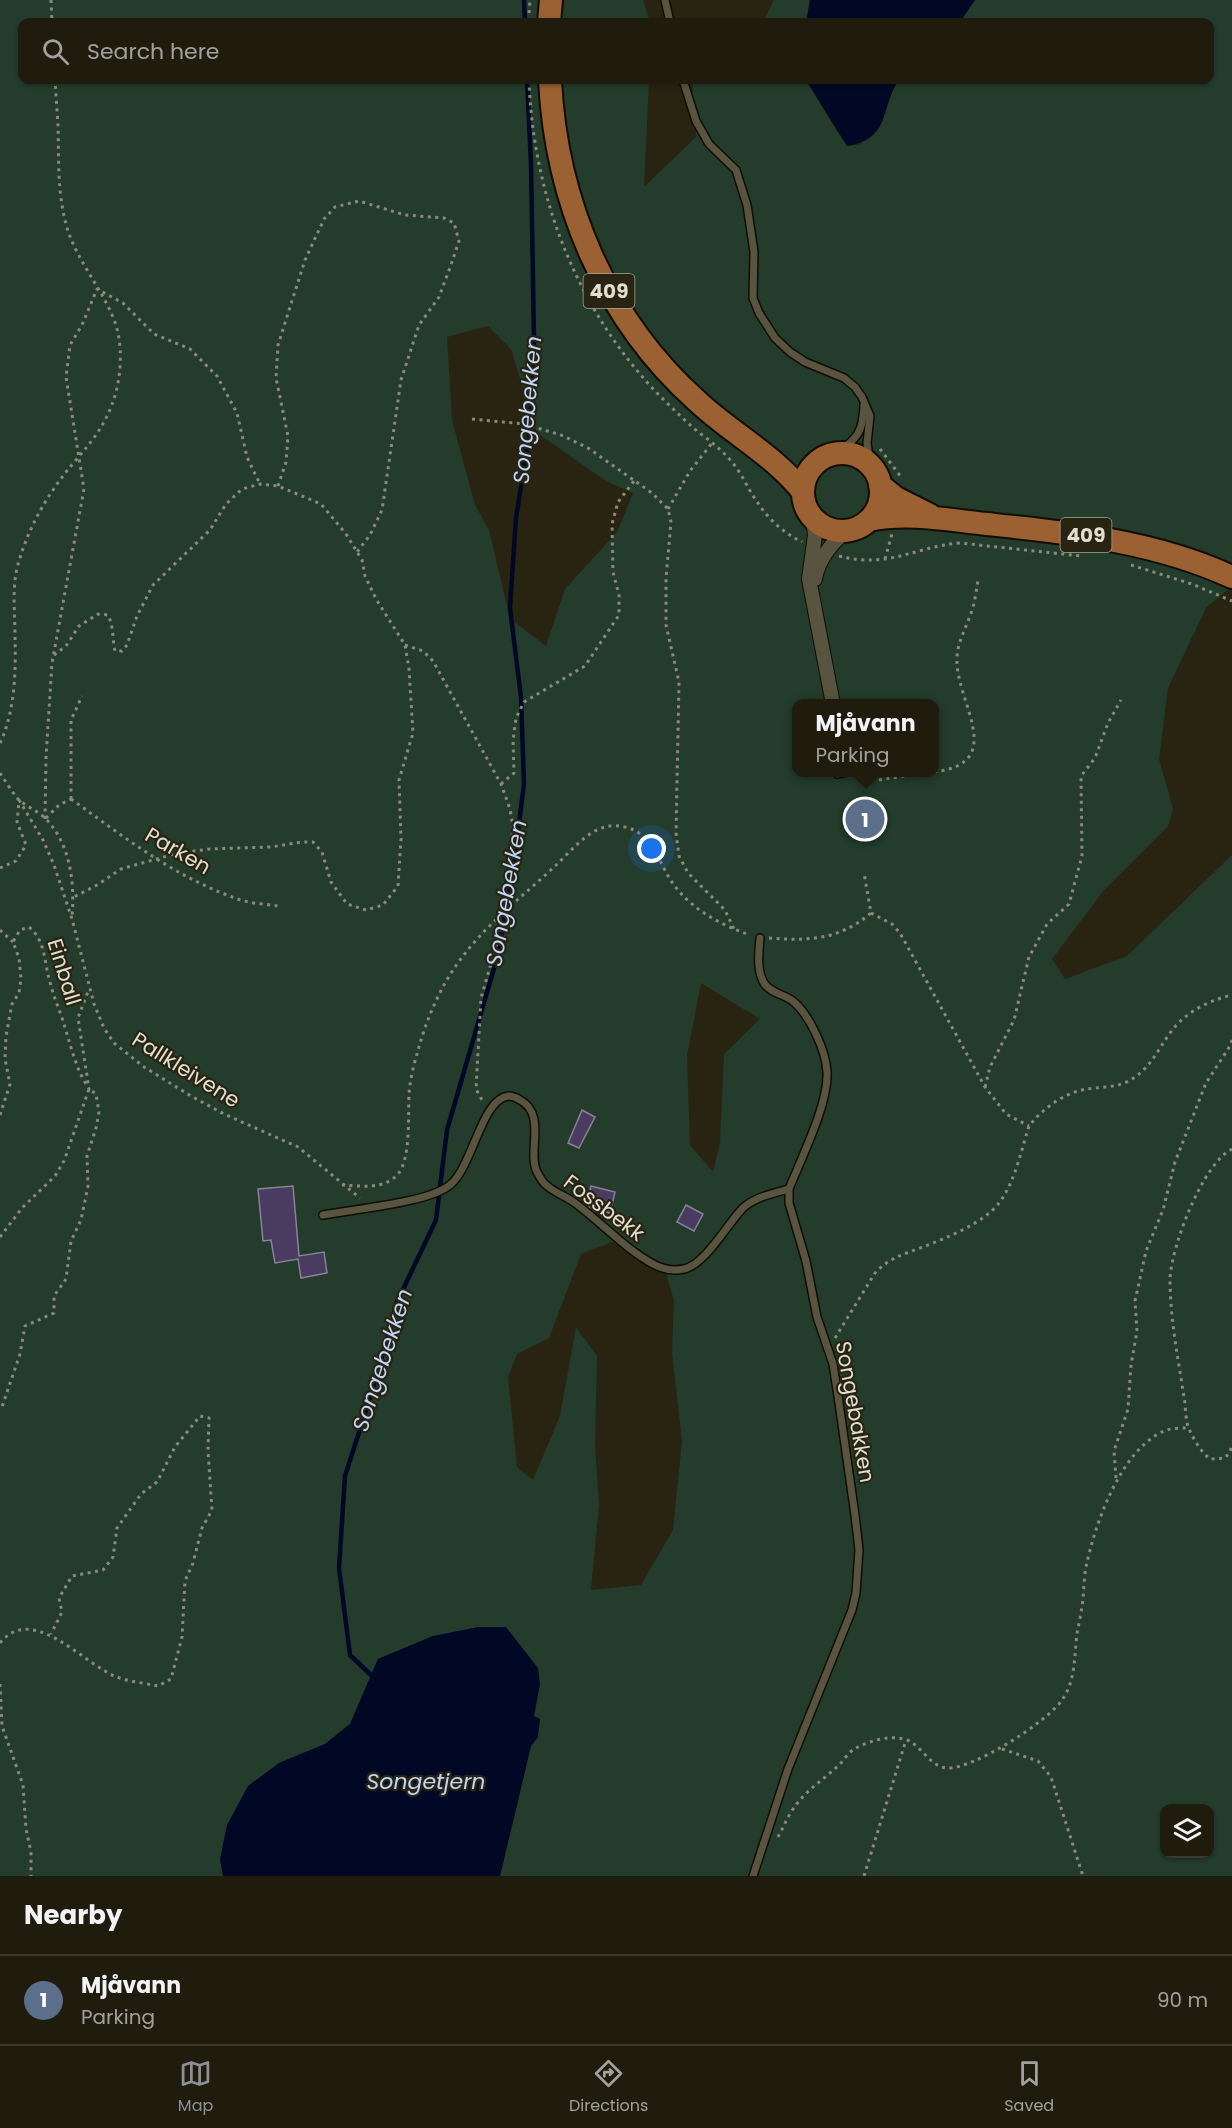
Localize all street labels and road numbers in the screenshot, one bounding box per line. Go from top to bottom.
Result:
road number: 409 [584,274,634,308]
road number: 409 [1060,518,1112,552]
street label: Parken [140,820,216,881]
street label: Einball [41,935,88,1009]
street label: Pallkleivene [127,1025,246,1114]
street label: Fossbekk [558,1167,651,1248]
street label: Songebakken [829,1339,882,1485]

